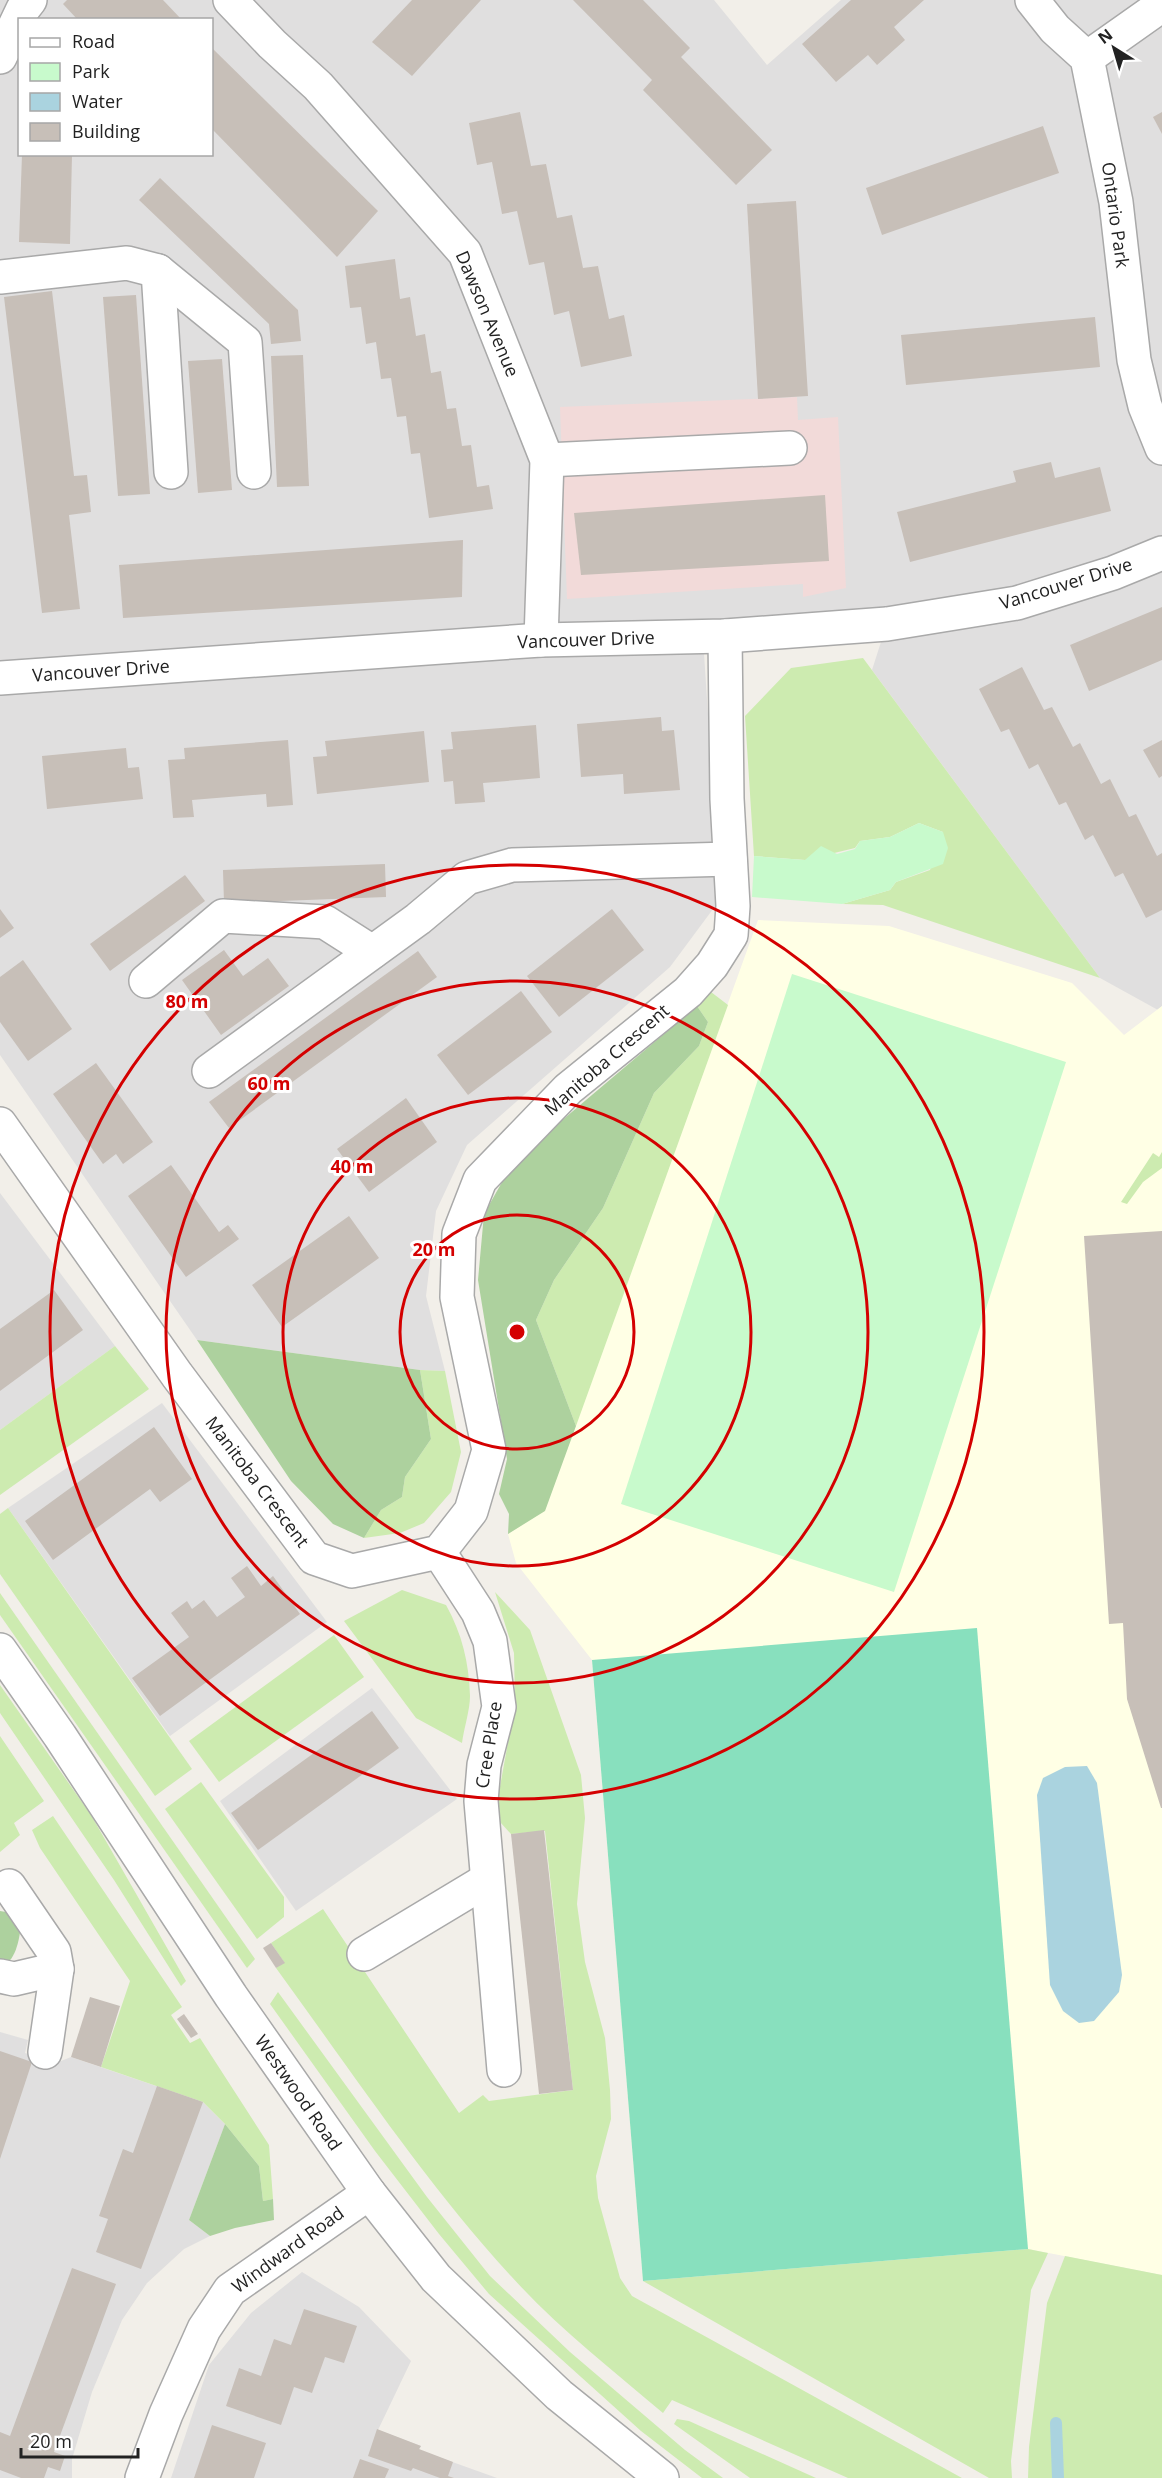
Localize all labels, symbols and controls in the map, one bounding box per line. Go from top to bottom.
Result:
legend [18,18,213,156]
north arrow [1084,18,1144,78]
text: N [1093,23,1117,49]
text: Road [72,29,115,53]
text: Park [72,59,110,83]
text: Water [72,89,123,113]
text: Building [72,119,140,143]
street label: Ontario Park [1097,160,1135,270]
street label: Dawson Avenue [451,247,525,380]
street label: Vancouver Drive [996,551,1135,615]
street label: Vancouver Drive [517,625,655,653]
street label: Vancouver Drive [32,653,170,687]
text: 80 m [166,989,208,1013]
street label: Manitoba Crescent [539,998,674,1120]
text: 60 m [248,1071,290,1095]
text: 40 m [331,1154,373,1178]
text: 20 m [413,1237,455,1261]
centre of rings [507,1322,527,1342]
street label: Manitoba Crescent [201,1411,315,1552]
street label: Cree Place [469,1700,507,1790]
street label: Westwood Road [250,2030,348,2155]
street label: Windward Road [226,2200,348,2298]
scale bar [21,2421,138,2459]
text: 20 m [30,2429,72,2453]

